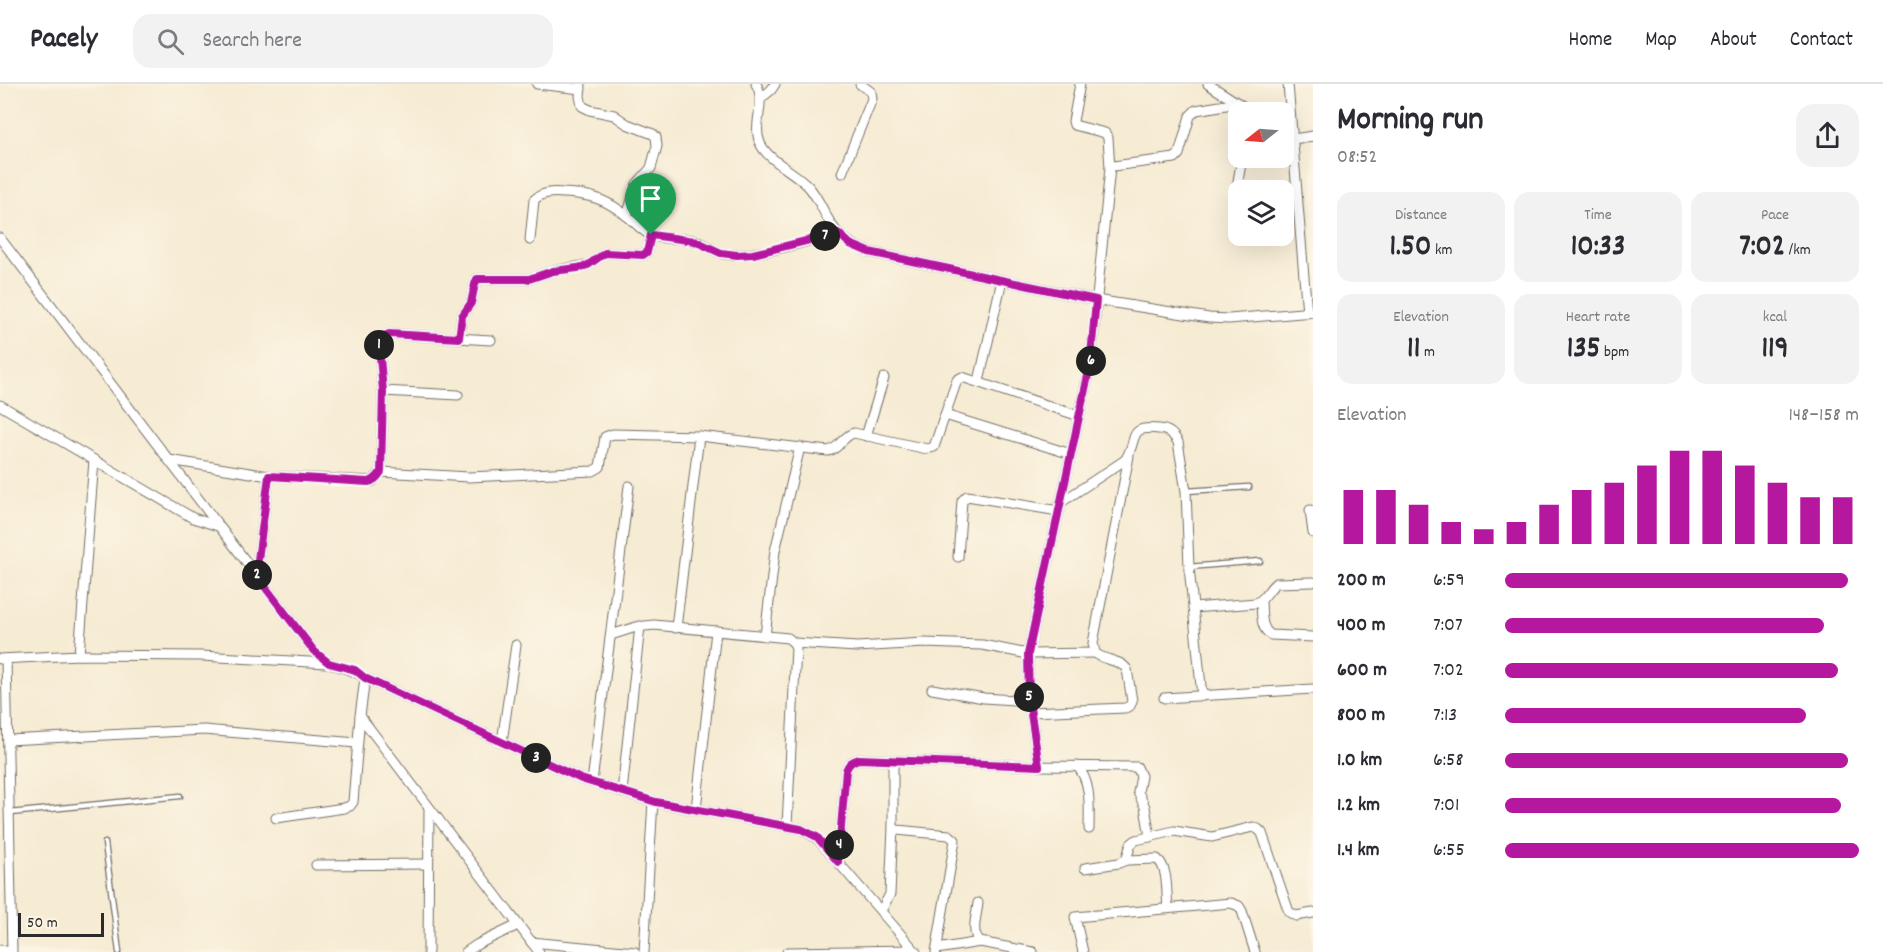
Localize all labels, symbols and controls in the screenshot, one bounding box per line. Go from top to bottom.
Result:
search box [133,14,553,68]
text: Pacely [30,21,97,61]
icon: search [154,25,187,58]
text: Search here [202,26,302,57]
text: Home [1568,26,1612,56]
text: Map [1645,26,1677,56]
text: About [1710,26,1757,56]
text: Contact [1790,26,1853,56]
text: Morning run [1337,98,1484,145]
north arrow [1228,102,1294,168]
map controls [1228,102,1294,246]
button: share [1796,104,1859,167]
text: 08:52 [1337,144,1377,172]
pin [625,173,676,235]
button: layers [1228,180,1294,246]
icon: arrive [634,182,667,215]
text: Distance [1395,204,1447,227]
text: Time [1584,204,1612,227]
text: Pace [1761,204,1789,227]
pin: 7 [810,221,840,251]
text: 7 [822,224,828,247]
text: 1.50 [1389,227,1431,270]
text: 10:33 [1571,227,1625,270]
text: 7:02 [1739,227,1785,270]
text: km [1431,239,1453,262]
text: /km [1785,239,1811,262]
text: Elevation [1393,306,1449,329]
text: Heart rate [1566,306,1630,329]
text: kcal [1763,306,1787,329]
text: 11 [1407,329,1420,372]
text: 135 [1567,329,1600,372]
text: 119 [1762,329,1788,372]
pin: 1 [364,330,394,360]
text: 1 [377,333,381,356]
text: m [1420,341,1435,364]
text: bpm [1600,341,1629,364]
pin: 6 [1076,346,1106,376]
text: 6 [1087,349,1095,372]
text: Elevation [1337,402,1407,430]
text: 148–158 m [1788,402,1859,430]
pin: 2 [242,560,272,590]
text: 2 [254,563,261,586]
text: 200 m [1337,567,1386,595]
text: 6:59 [1433,567,1465,595]
text: 400 m [1337,612,1385,640]
text: 7:07 [1433,612,1463,640]
text: 600 m [1337,657,1387,685]
text: 7:02 [1433,657,1464,685]
pin: 5 [1014,682,1044,712]
text: 5 [1025,685,1033,708]
text: 800 m [1337,702,1385,730]
text: 7:13 [1433,702,1457,730]
pin: 3 [521,743,551,773]
text: 3 [532,746,540,769]
text: 1.0 km [1337,747,1382,775]
text: 6:58 [1433,747,1463,775]
text: 1.2 km [1337,792,1380,820]
text: 7:01 [1433,792,1459,820]
pin: 4 [824,830,854,860]
text: 4 [836,833,842,856]
text: 1.4 km [1337,837,1380,865]
text: 6:55 [1433,837,1465,865]
scale bar [18,910,104,938]
text: 50 m [27,912,58,935]

